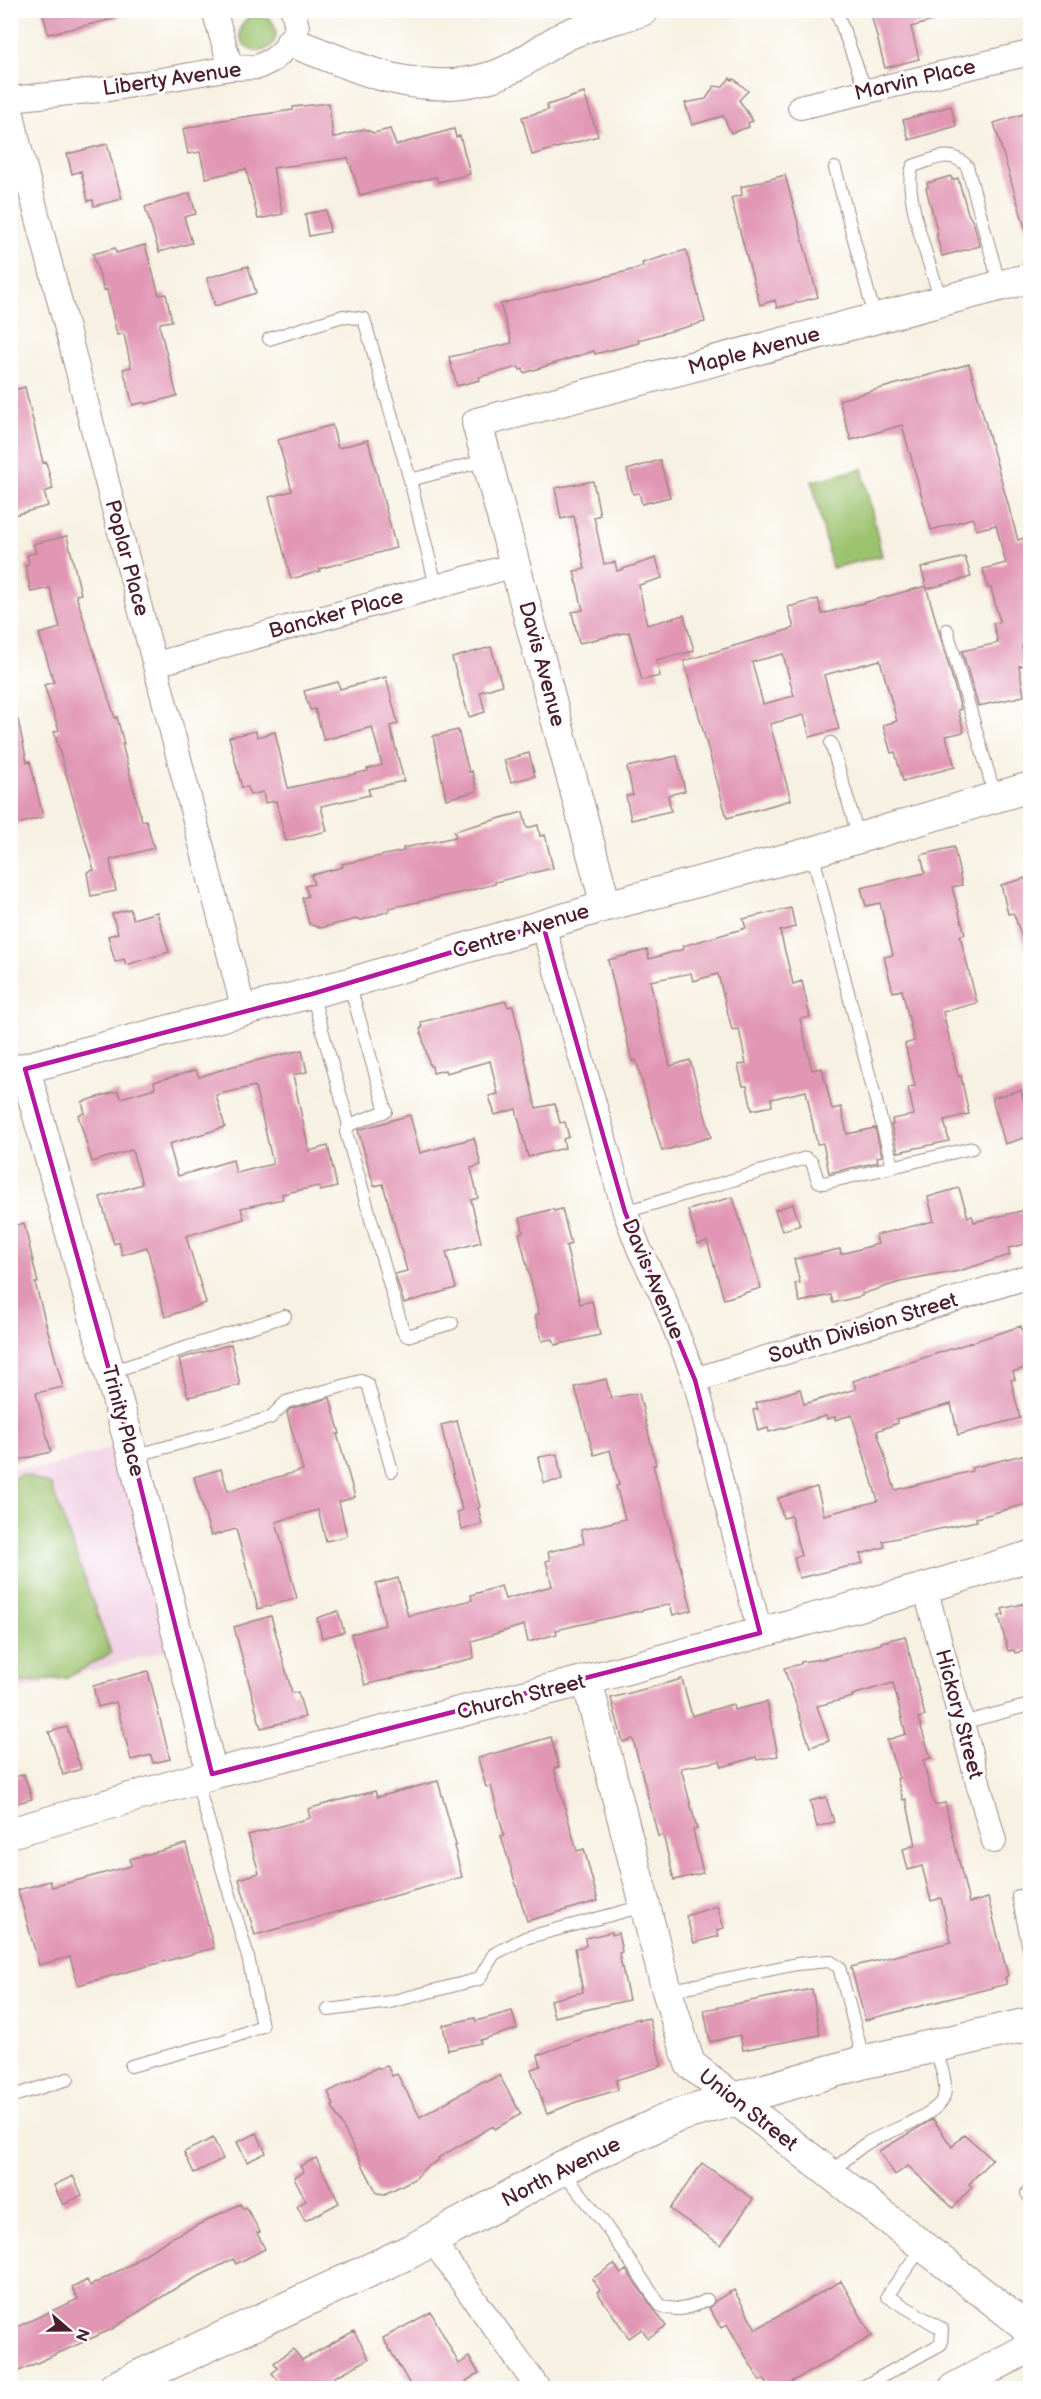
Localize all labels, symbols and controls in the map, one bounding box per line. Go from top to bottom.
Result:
street label: Marvin Place [852,54,978,106]
street label: Liberty Avenue [101,57,243,101]
street label: Maple Avenue [685,321,823,381]
street label: Poplar Place [99,497,155,619]
street label: Bancker Place [266,584,406,644]
street label: Davis Avenue [513,599,571,729]
street label: Centre Avenue [450,898,592,964]
street label: Davis Avenue [616,1215,690,1343]
street label: South Division Street [765,1287,961,1369]
street label: Trinity Place [96,1363,150,1479]
street label: Hickory Street [930,1647,988,1782]
street label: Church Street [454,1669,588,1725]
street label: Union Street [693,2064,803,2157]
street label: North Avenue [498,2131,624,2213]
north arrow [39,2300,99,2360]
text: N [71,2326,93,2344]

